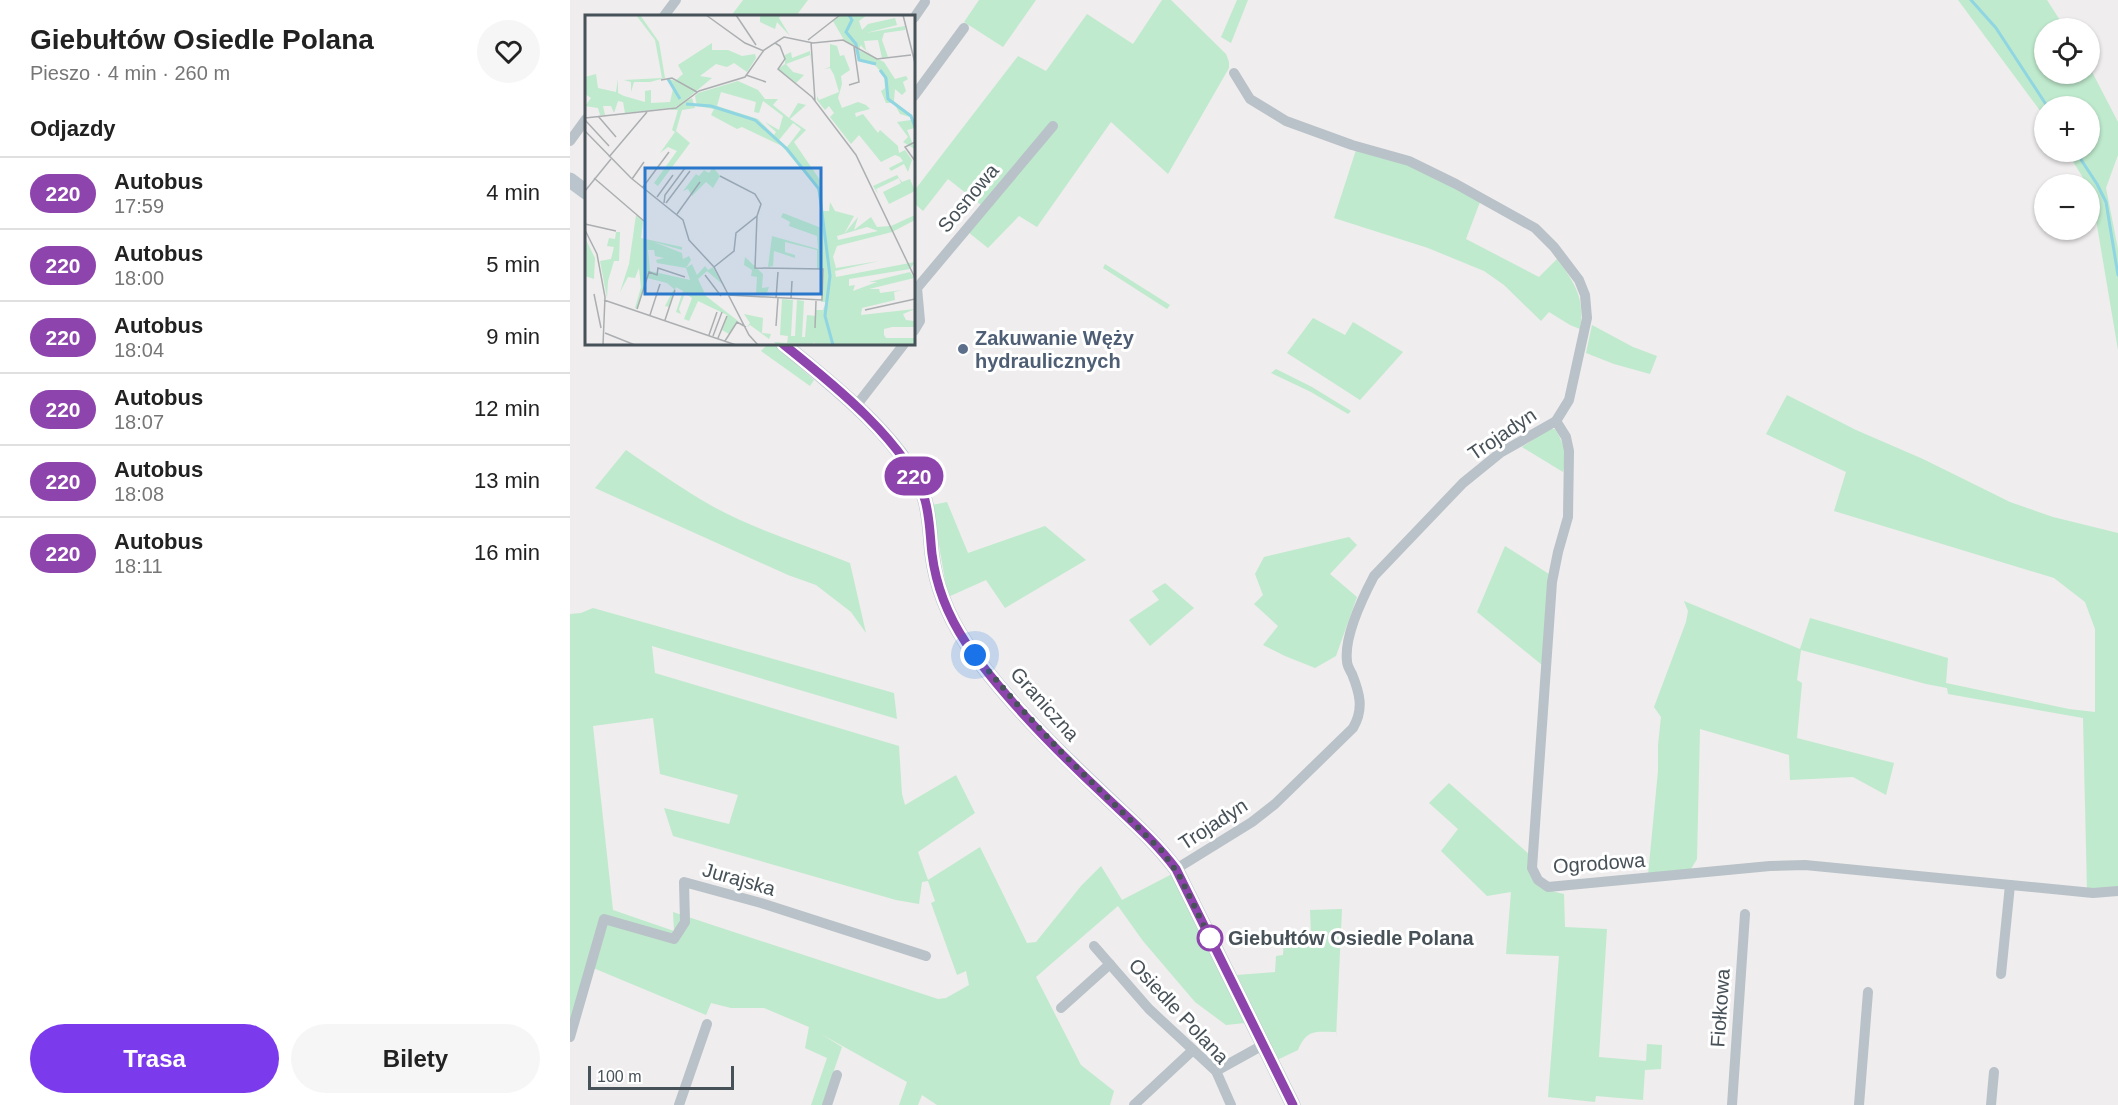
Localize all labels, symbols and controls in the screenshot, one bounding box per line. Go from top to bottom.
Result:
inset map [585,15,915,345]
map controls [2034,18,2100,240]
button: locate [2034,18,2100,84]
button: heart [477,20,540,83]
text: Giebułtów Osiedle Polana [30,24,374,55]
text: Pieszo · 4 min · 260 m [30,62,230,84]
button: + [2034,96,2100,162]
text: Odjazdy [30,116,116,141]
street label: Sosnowa [933,159,1003,237]
text: Autobus [114,169,203,194]
button: − [2034,174,2100,240]
text: 4 min [486,180,540,205]
text: 220 [45,182,81,205]
text: 17:59 [114,195,164,217]
text: Autobus [114,241,203,266]
text: 5 min [486,252,540,277]
text: 220 [45,254,81,277]
text: 18:00 [114,267,164,289]
text: Autobus [114,313,203,338]
text: 9 min [486,324,540,349]
text: 220 [45,326,81,349]
place label: Zakuwanie Węży hydraulicznych [975,327,1135,372]
text: 18:04 [114,339,164,361]
marker: Zakuwanie Węży hydraulicznych [956,342,970,356]
text: Autobus [114,385,203,410]
text: 12 min [474,396,540,421]
text: 220 [45,398,81,421]
street label: Trojadyn [1464,403,1540,465]
text: 18:07 [114,411,164,433]
line badge: 220 [880,456,949,496]
text: Autobus [114,457,203,482]
text: 220 [896,465,932,488]
text: 13 min [474,468,540,493]
text: 220 [45,470,81,493]
text: 18:08 [114,483,164,505]
text: Autobus [114,529,203,554]
text: 16 min [474,540,540,565]
text: 220 [45,542,81,565]
text: 18:11 [114,555,163,577]
your location [960,640,990,670]
street label: Graniczna [1006,663,1084,746]
street label: Trojadyn [1175,794,1251,854]
street label: Ogrodowa [1552,849,1647,877]
street label: Jurajska [700,858,779,900]
marker: Giebułtów Osiedle Polana [1197,925,1223,951]
place label: Giebułtów Osiedle Polana [1228,927,1474,949]
street label: Osiedle Polana [1125,954,1234,1069]
street label: Fiołkowa [1706,967,1734,1048]
button: Trasa [30,1024,279,1093]
button: Bilety [291,1024,540,1093]
scale bar [588,1063,734,1090]
text: 100 m [597,1068,641,1085]

